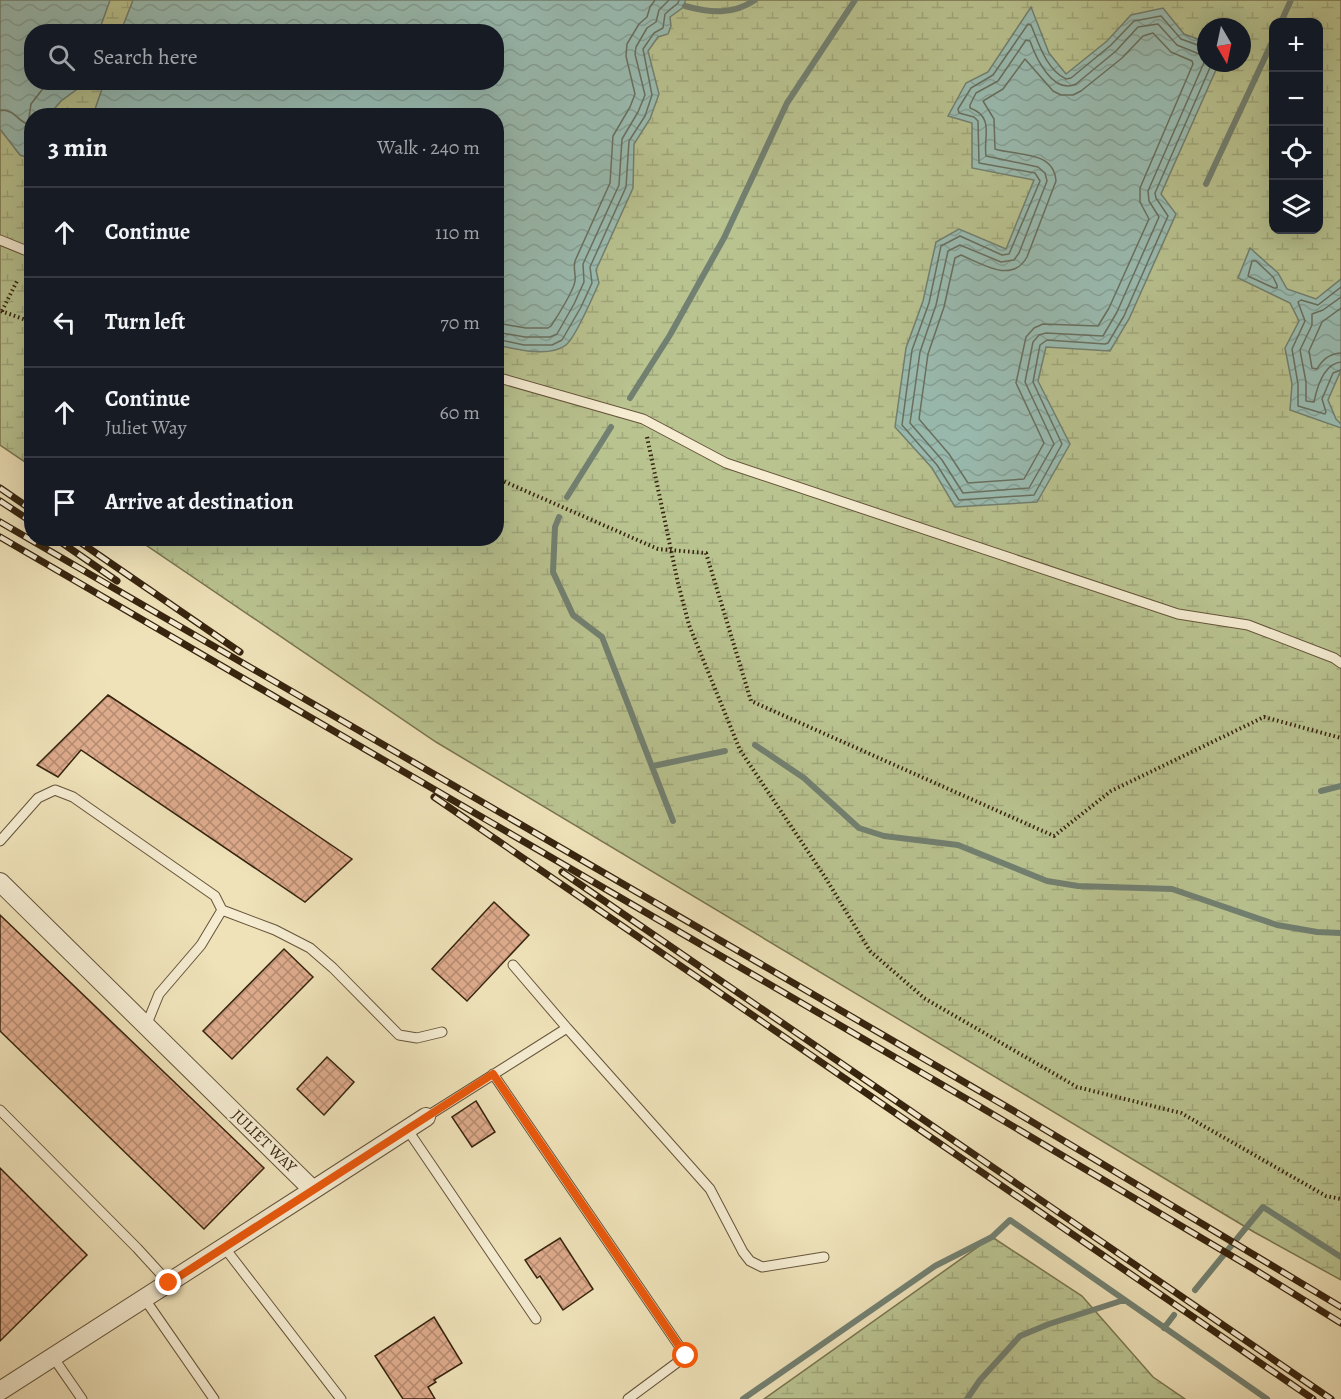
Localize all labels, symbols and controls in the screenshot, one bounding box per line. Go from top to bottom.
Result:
north arrow [1197,18,1251,72]
map controls [1269,18,1323,234]
button: + [1269,18,1323,72]
search box [24,24,504,90]
icon: search [45,41,78,74]
text: Search here [93,42,198,72]
button: − [1269,72,1323,126]
button: locate [1269,126,1323,180]
text: 3 min [48,130,108,165]
text: Walk · 240 m [377,134,480,161]
button: layers [1269,180,1323,234]
icon: ahead [48,216,81,249]
text: Continue [105,217,190,247]
text: 110 m [435,219,480,246]
icon: left [48,306,81,339]
text: Turn left [105,307,185,337]
text: 70 m [440,309,480,336]
text: Continue [105,384,190,414]
icon: ahead [48,396,81,429]
text: 60 m [440,399,480,426]
text: Juliet Way [105,414,187,441]
icon: arrive [48,486,81,519]
text: Arrive at destination [105,487,294,517]
street label: JULIET WAY [227,1104,302,1178]
route end [155,1269,181,1295]
route start [672,1342,698,1368]

